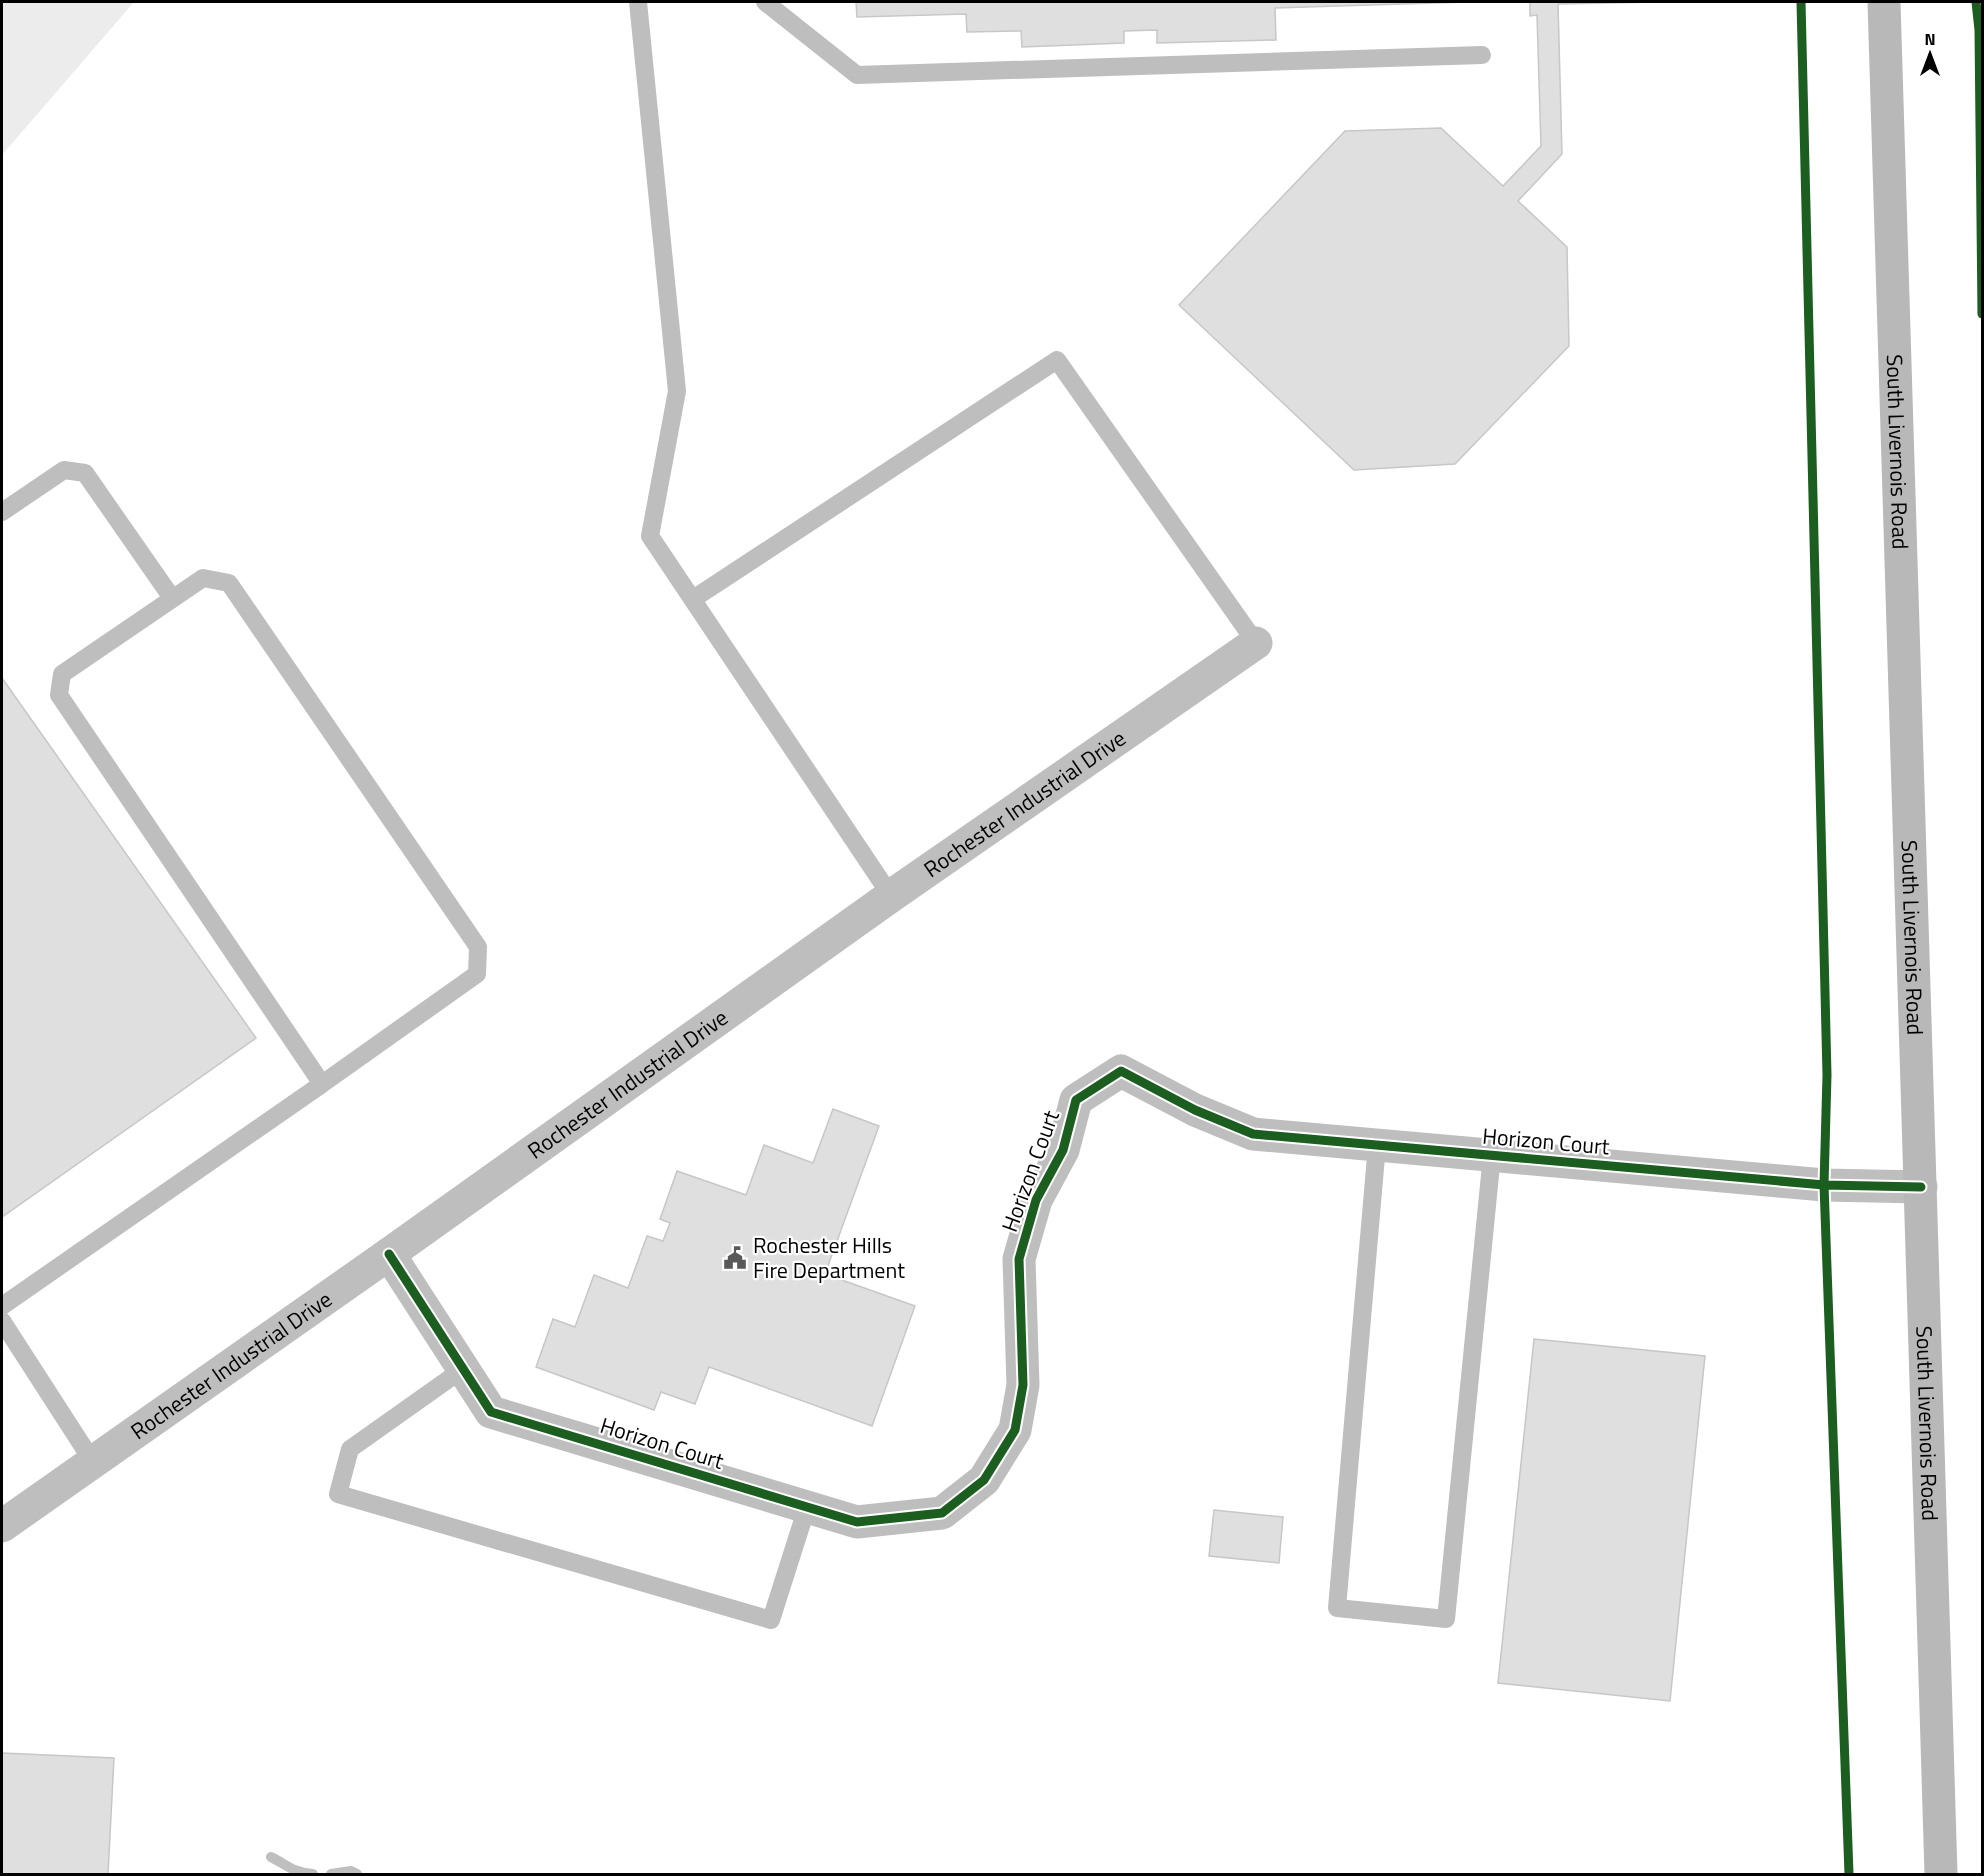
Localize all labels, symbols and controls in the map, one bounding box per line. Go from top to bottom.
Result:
north arrow [1900,24,1960,84]
text: N [1924,27,1936,51]
street label: South Livernois Road [1878,354,1918,550]
street label: Rochester Industrial Drive [916,721,1132,886]
street label: South Livernois Road [1893,840,1932,1036]
street label: Rochester Industrial Drive [520,1001,735,1167]
street label: Horizon Court [992,1105,1068,1237]
street label: Horizon Court [1481,1119,1611,1164]
place label: Rochester Hills Fire Department [753,1228,905,1287]
public building icon: Rochester Hills Fire Department [722,1245,748,1271]
street label: Rochester Industrial Drive [123,1282,339,1448]
street label: South Livernois Road [1907,1325,1947,1521]
street label: Horizon Court [596,1408,728,1478]

